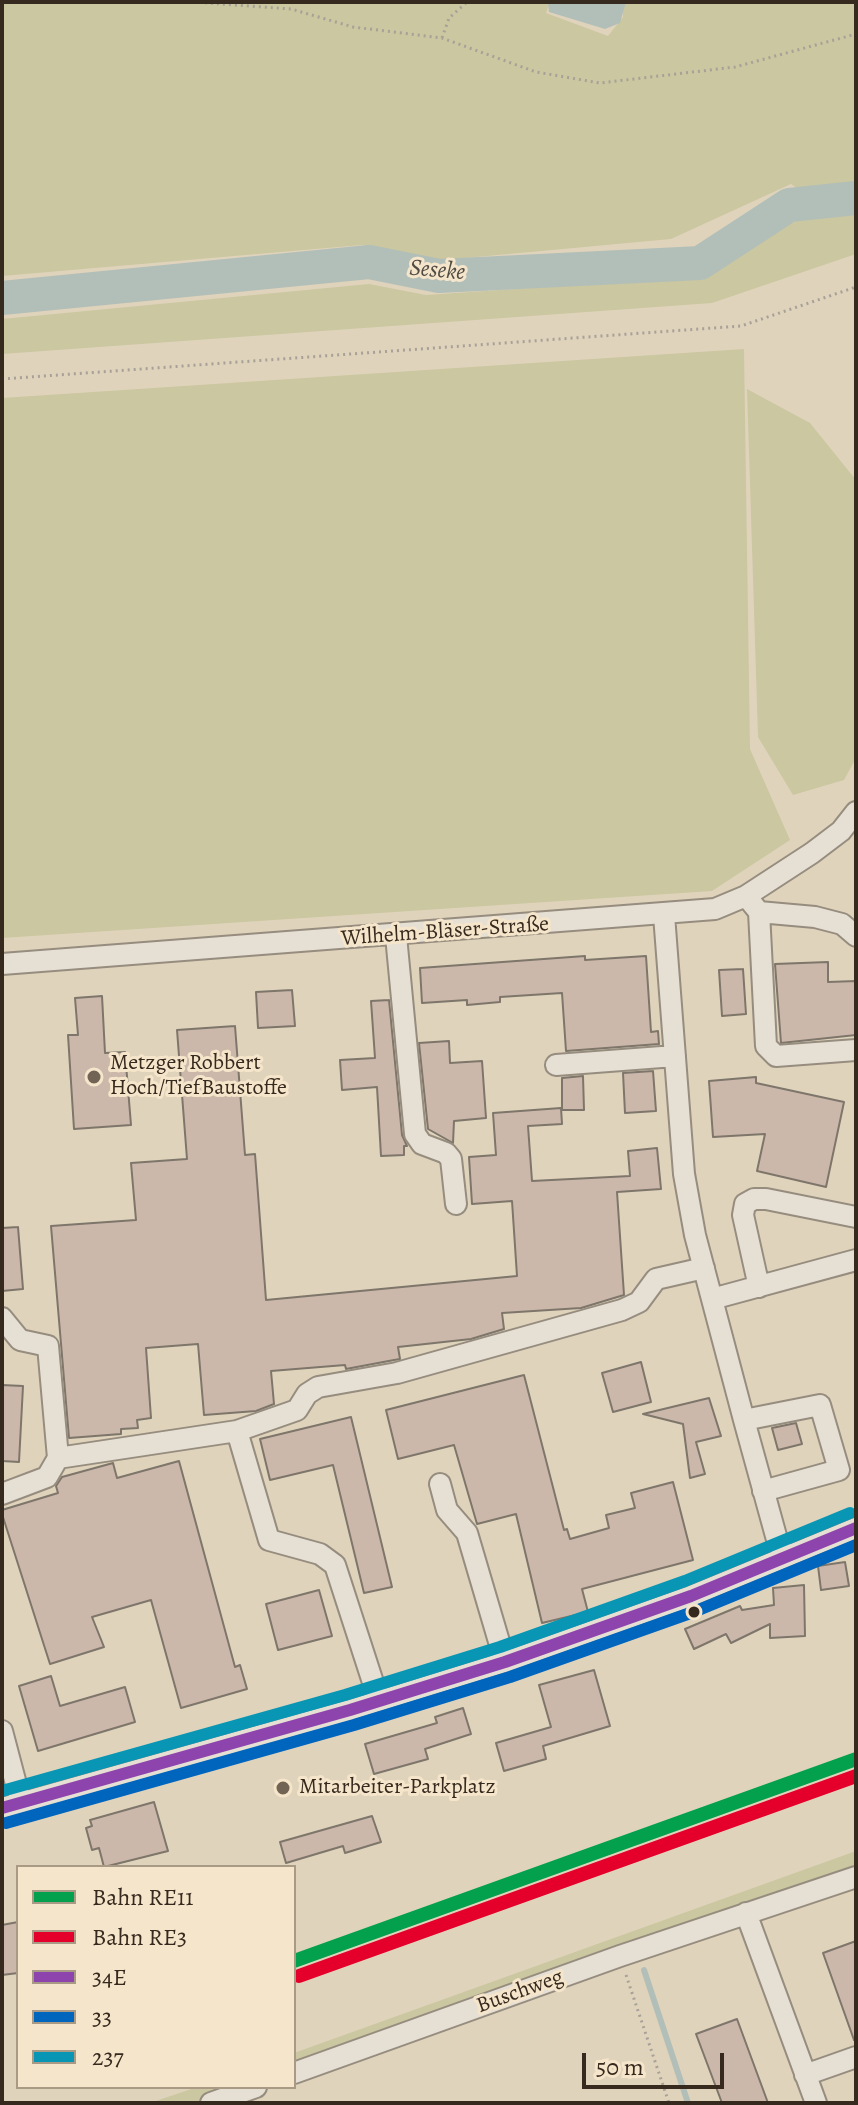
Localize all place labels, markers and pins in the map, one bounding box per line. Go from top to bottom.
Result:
place label: Metzger Robbert Hoch/TiefBaustoffe [110,1051,287,1102]
marker: Metzger Robbert Hoch/TiefBaustoffe [85,1068,103,1086]
unlabelled marker [686,1604,702,1620]
place label: Mitarbeiter-Parkplatz [299,1775,496,1801]
marker: Mitarbeiter-Parkplatz [274,1779,292,1797]

